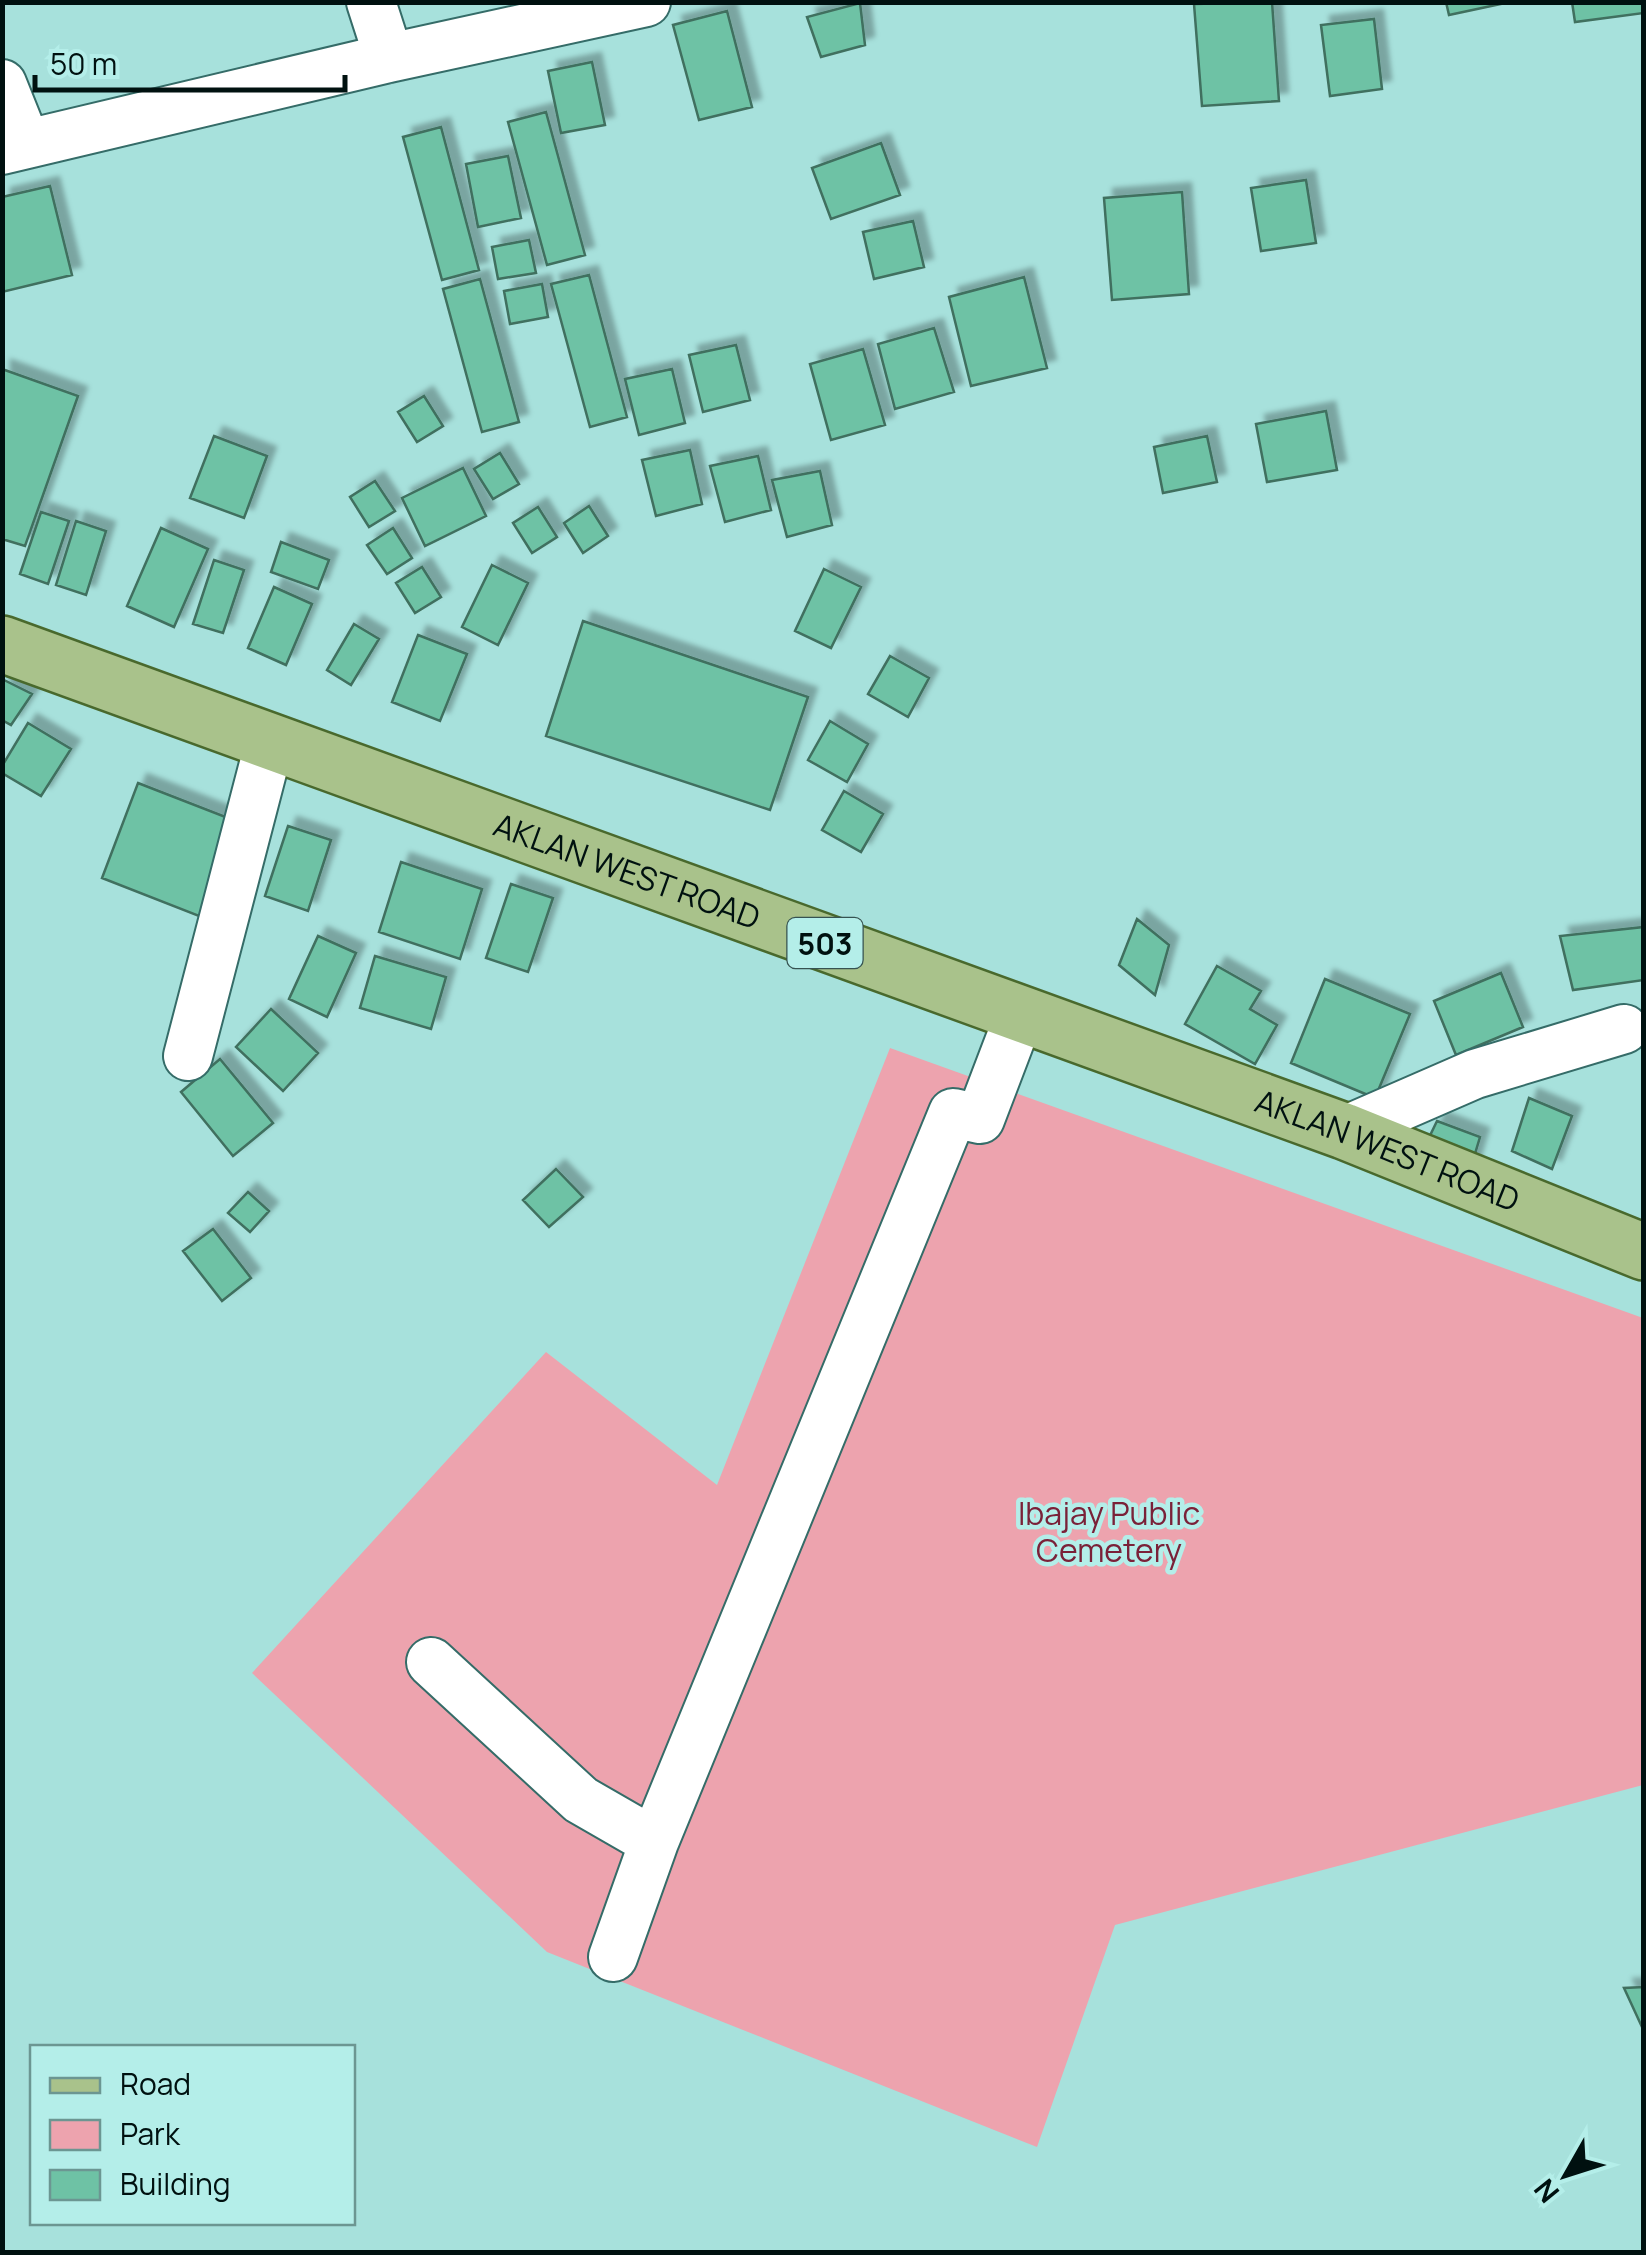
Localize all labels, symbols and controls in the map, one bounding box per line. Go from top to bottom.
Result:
scale bar [35,30,345,92]
text: 50 m [50,43,117,84]
street label: AKLAN WEST ROAD [488,802,766,939]
road number: 503 [788,918,862,968]
street label: AKLAN WEST ROAD [1249,1079,1526,1222]
park label: Ibajay Public Cemetery [1018,1491,1200,1572]
legend [30,2045,355,2225]
text: Road [120,2063,191,2104]
text: Park [120,2113,181,2154]
north arrow [1516,2125,1616,2225]
text: Building [120,2163,231,2204]
text: N [1525,2172,1567,2211]

